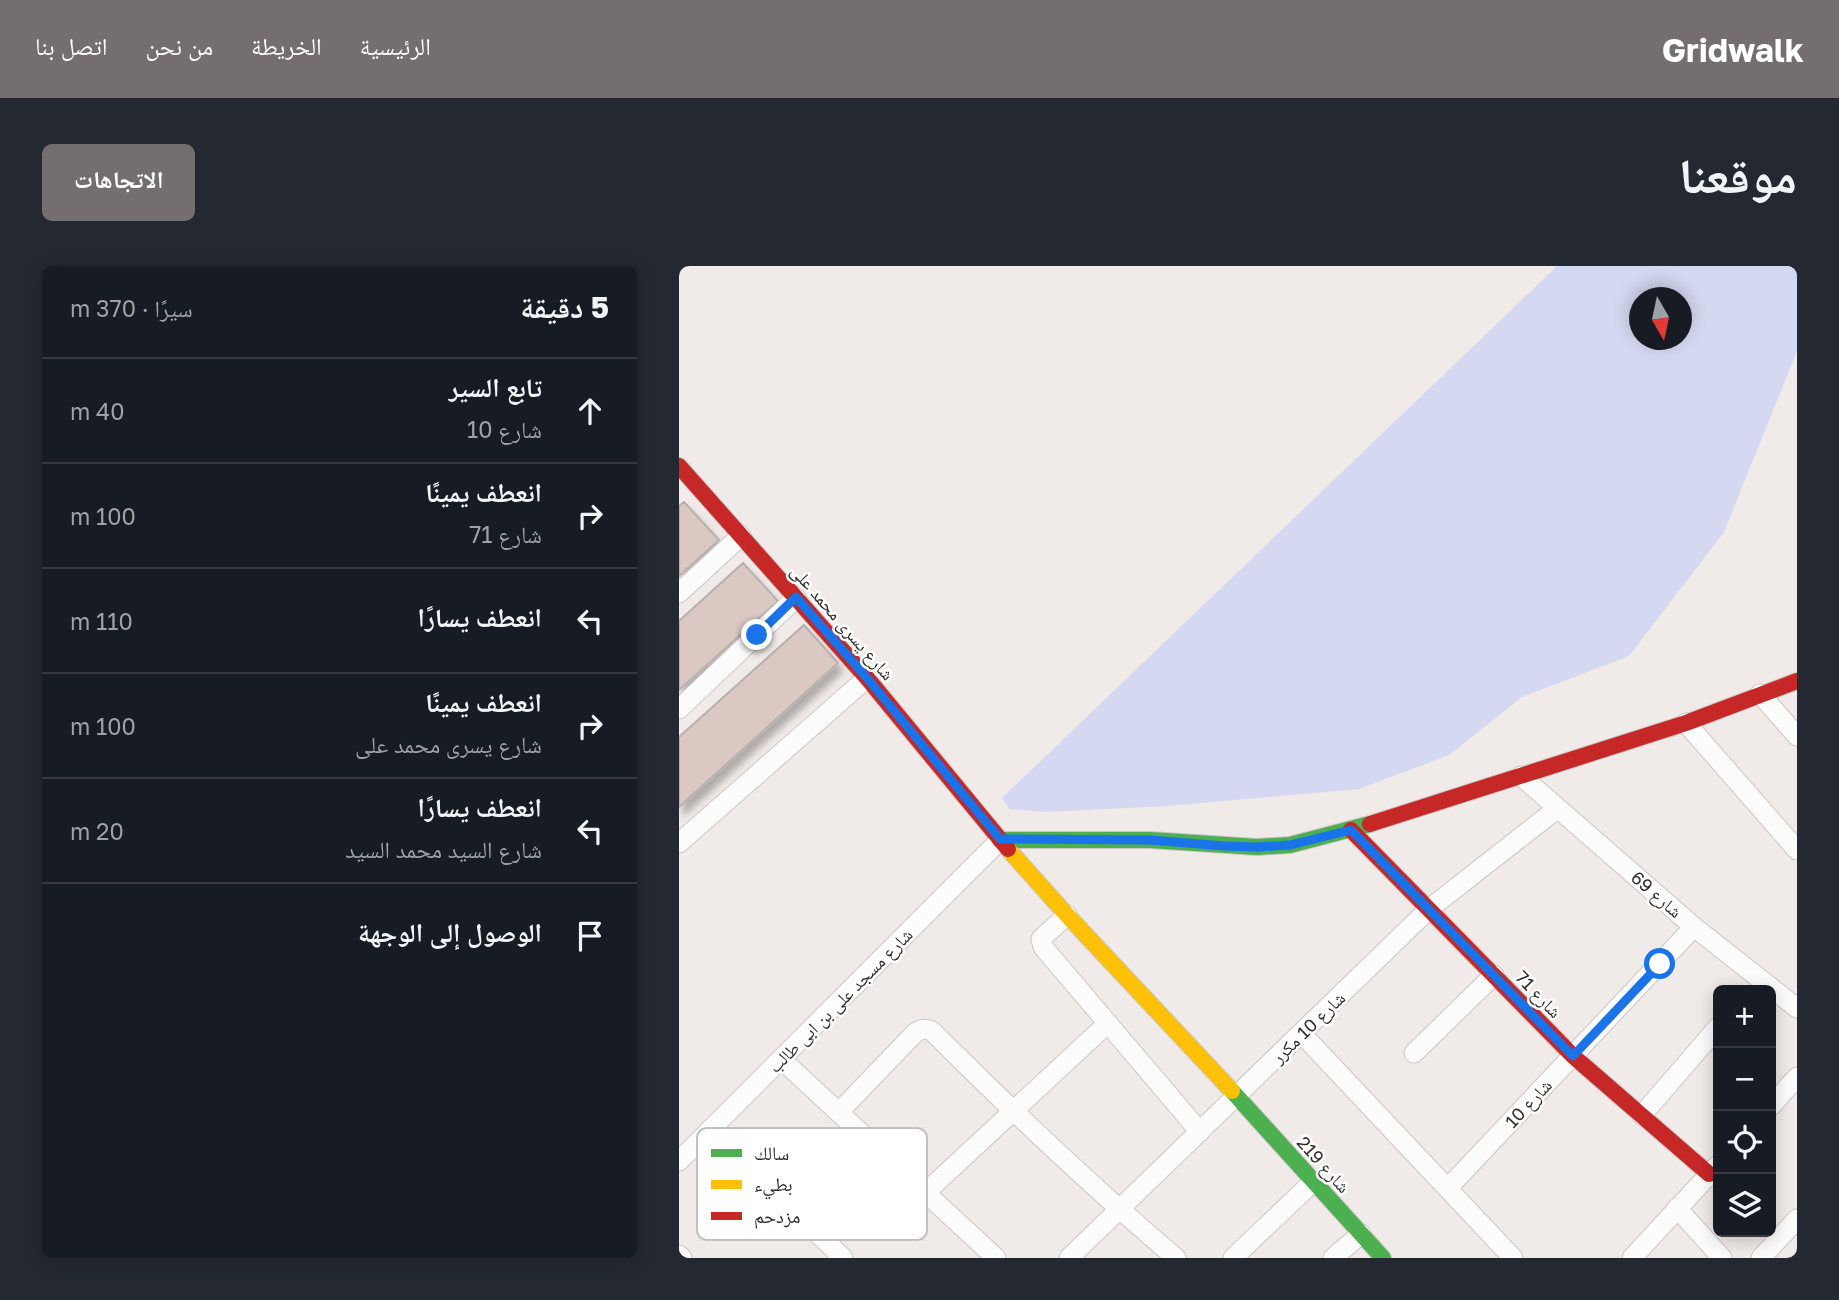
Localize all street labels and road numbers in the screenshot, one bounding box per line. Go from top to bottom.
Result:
street label: شارع يسرى محمد على [786,560,899,685]
street label: شارع 69 [1626,866,1687,923]
street label: شارع مسجد على بن ابى طالب [763,923,918,1078]
street label: شارع 71 [1511,966,1567,1023]
street label: شارع 10 مكرر [1266,987,1350,1069]
street label: شارع 10 [1500,1074,1557,1133]
street label: شارع 219 [1292,1131,1355,1198]

